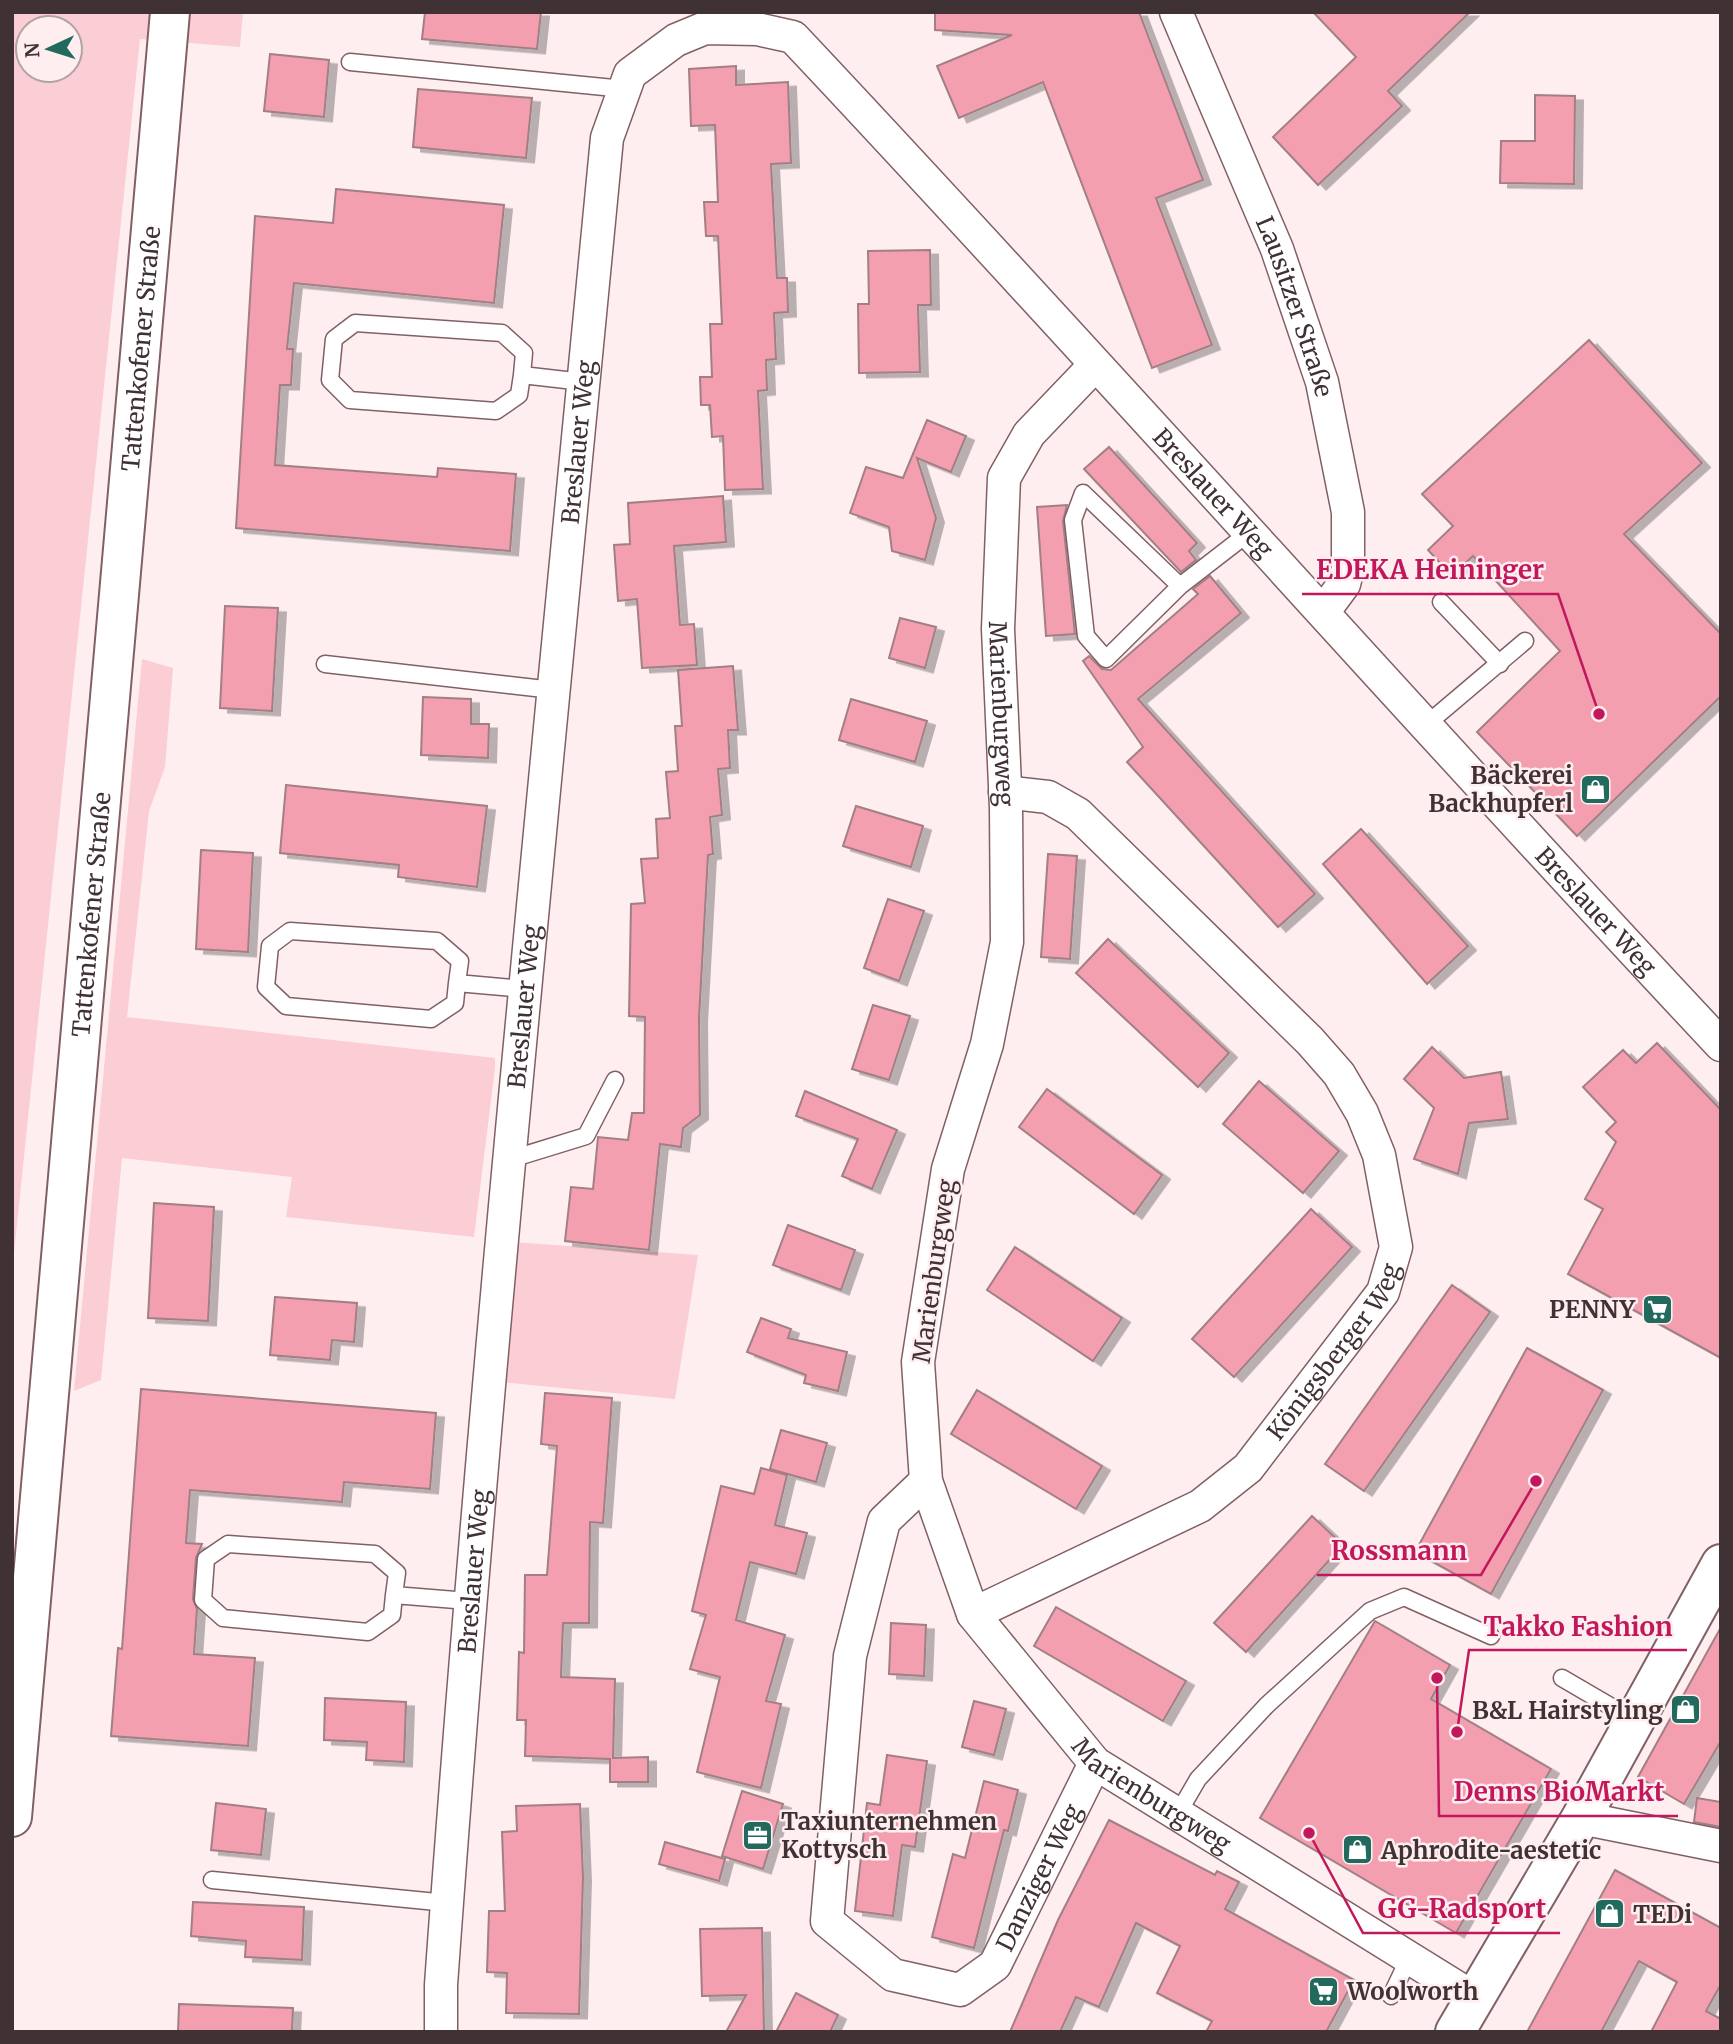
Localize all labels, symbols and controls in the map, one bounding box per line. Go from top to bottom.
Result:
north arrow [14,14,84,84]
text: N [20,42,45,59]
street label: Lausitzer Straße [1249,211,1340,399]
street label: Tattenkofener Straße [114,225,167,473]
street label: Breslauer Weg [554,358,601,525]
street label: Breslauer Weg [1147,421,1281,564]
callout: EDEKA Heininger [1302,547,1558,594]
text: EDEKA Heininger [1316,553,1544,586]
street label: Marienburgweg [982,620,1021,808]
place label: Bäckerei Backhupferl [1428,760,1573,819]
shop icon: Bäckerei Backhupferl [1579,772,1613,806]
street label: Tattenkofener Straße [65,791,117,1038]
street label: Breslauer Weg [1529,840,1664,982]
street label: Breslauer Weg [500,923,547,1090]
street label: Marienburgweg [906,1177,962,1365]
street label: Königsberger Weg [1260,1259,1406,1446]
supermarket icon: PENNY [1641,1292,1675,1326]
place label: PENNY [1549,1294,1636,1325]
street label: Breslauer Weg [451,1488,496,1654]
callout: Rossmann [1317,1528,1481,1575]
text: Rossmann [1331,1534,1468,1567]
callout: Takko Fashion [1469,1603,1687,1650]
text: Takko Fashion [1483,1610,1673,1643]
shop icon: B&L Hairstyling [1669,1693,1703,1727]
place label: B&L Hairstyling [1472,1695,1663,1726]
street label: Marienburgweg [1065,1731,1237,1859]
callout: Denns BioMarkt [1439,1769,1678,1816]
text: Denns BioMarkt [1453,1775,1665,1808]
street label: Danziger Weg [989,1798,1088,1956]
place label: Taxiunternehmen Kottysch [781,1806,997,1865]
office icon: Taxiunternehmen Kottysch [741,1818,775,1852]
shop icon: Aphrodite-aestetic [1341,1833,1375,1867]
place label: Aphrodite-aestetic [1380,1835,1601,1866]
callout: GG-Radsport [1363,1886,1560,1933]
text: GG-Radsport [1378,1892,1547,1925]
shop icon: TEDi [1593,1897,1627,1931]
place label: TEDi [1633,1899,1692,1930]
supermarket icon: Woolworth [1307,1974,1341,2008]
place label: Woolworth [1346,1976,1479,2007]

